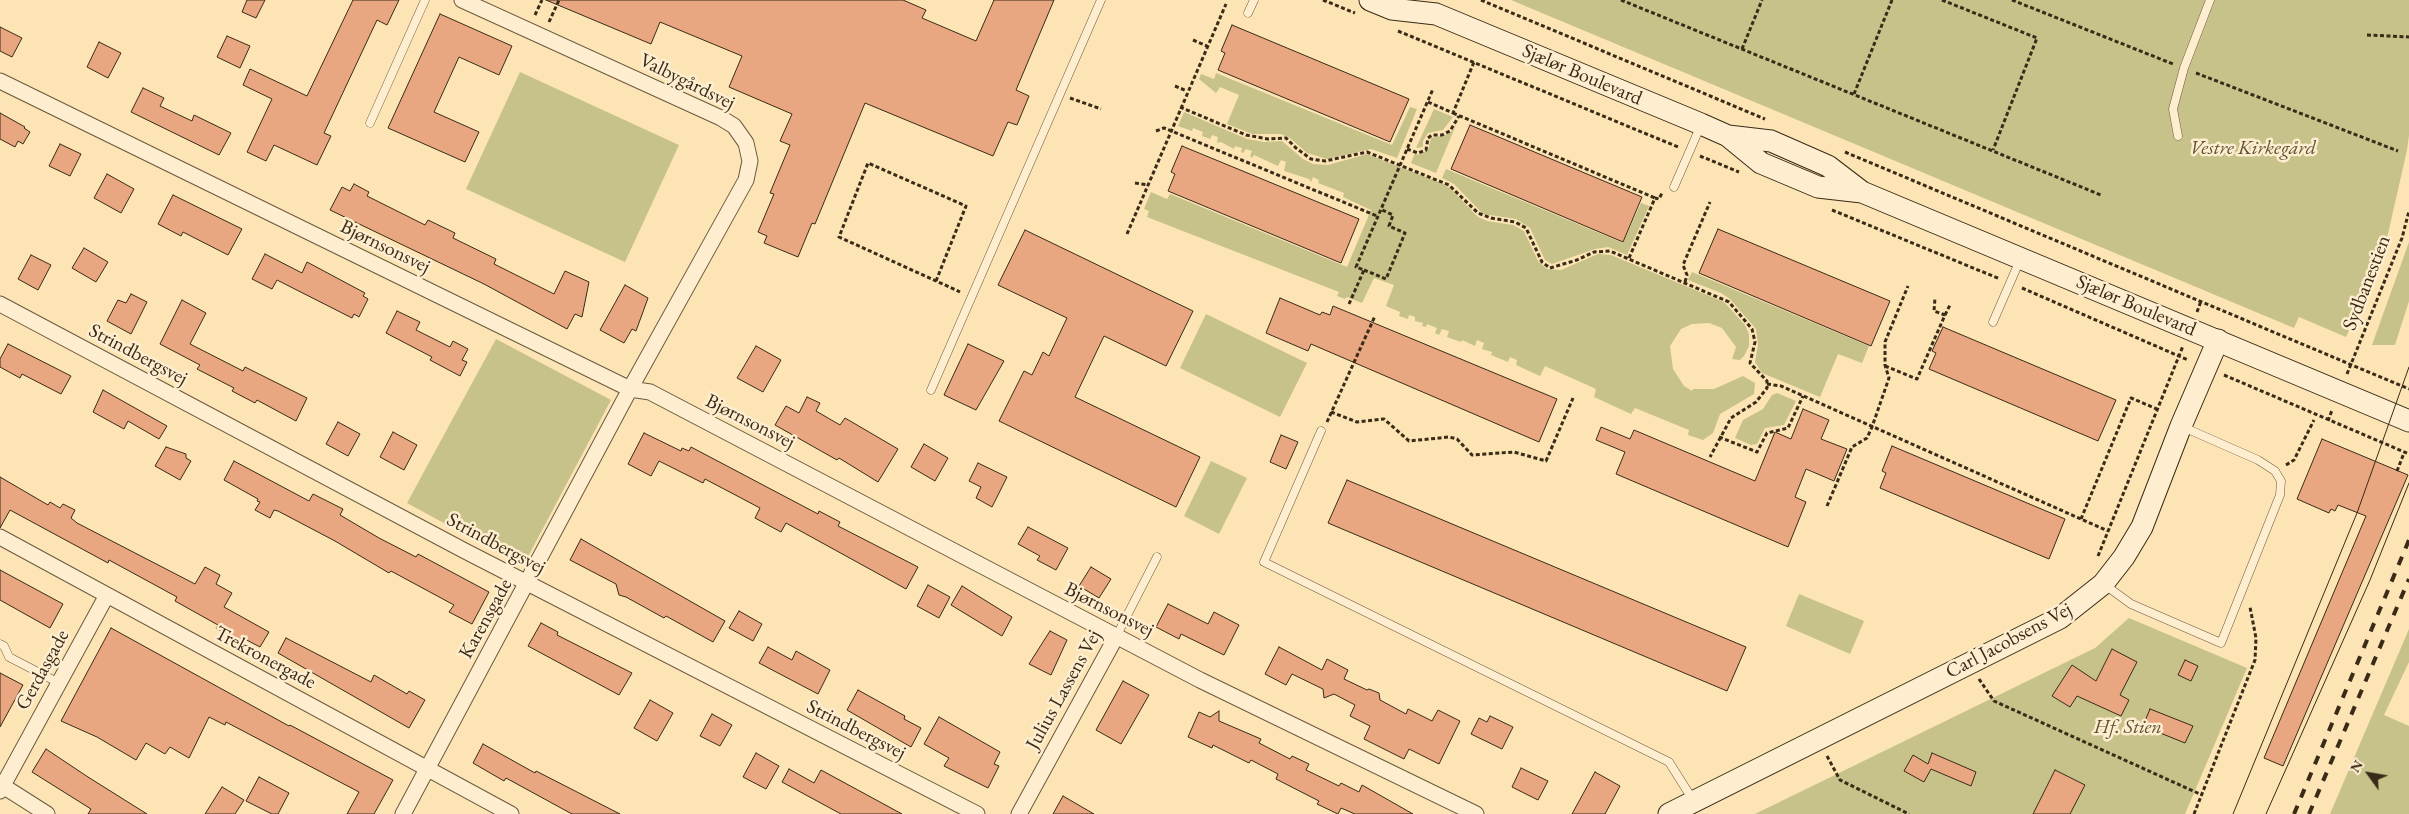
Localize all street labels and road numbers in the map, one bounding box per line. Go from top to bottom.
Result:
street label: Sjælør Boulevard [1518,39,1646,111]
street label: Valbygårdsvej [635,49,739,115]
street label: Bjørnsonsvej [336,215,434,279]
street label: Sydbanestien [2338,232,2396,334]
street label: Sjælør Boulevard [2072,270,2200,342]
street label: Strindbergsvej [85,319,191,391]
street label: Bjørnsonsvej [701,389,799,455]
street label: Strindbergsvej [443,508,549,580]
street label: Karensgade [454,575,518,663]
street label: Bjørnsonsvej [1060,577,1158,643]
street label: Carl Jacobsens Vej [1942,598,2076,684]
street label: Trekronergade [210,621,320,695]
street label: Gerdasgade [11,626,75,714]
street label: Julius Lassens Vej [1021,626,1107,754]
street label: Strindbergsvej [802,695,910,765]

